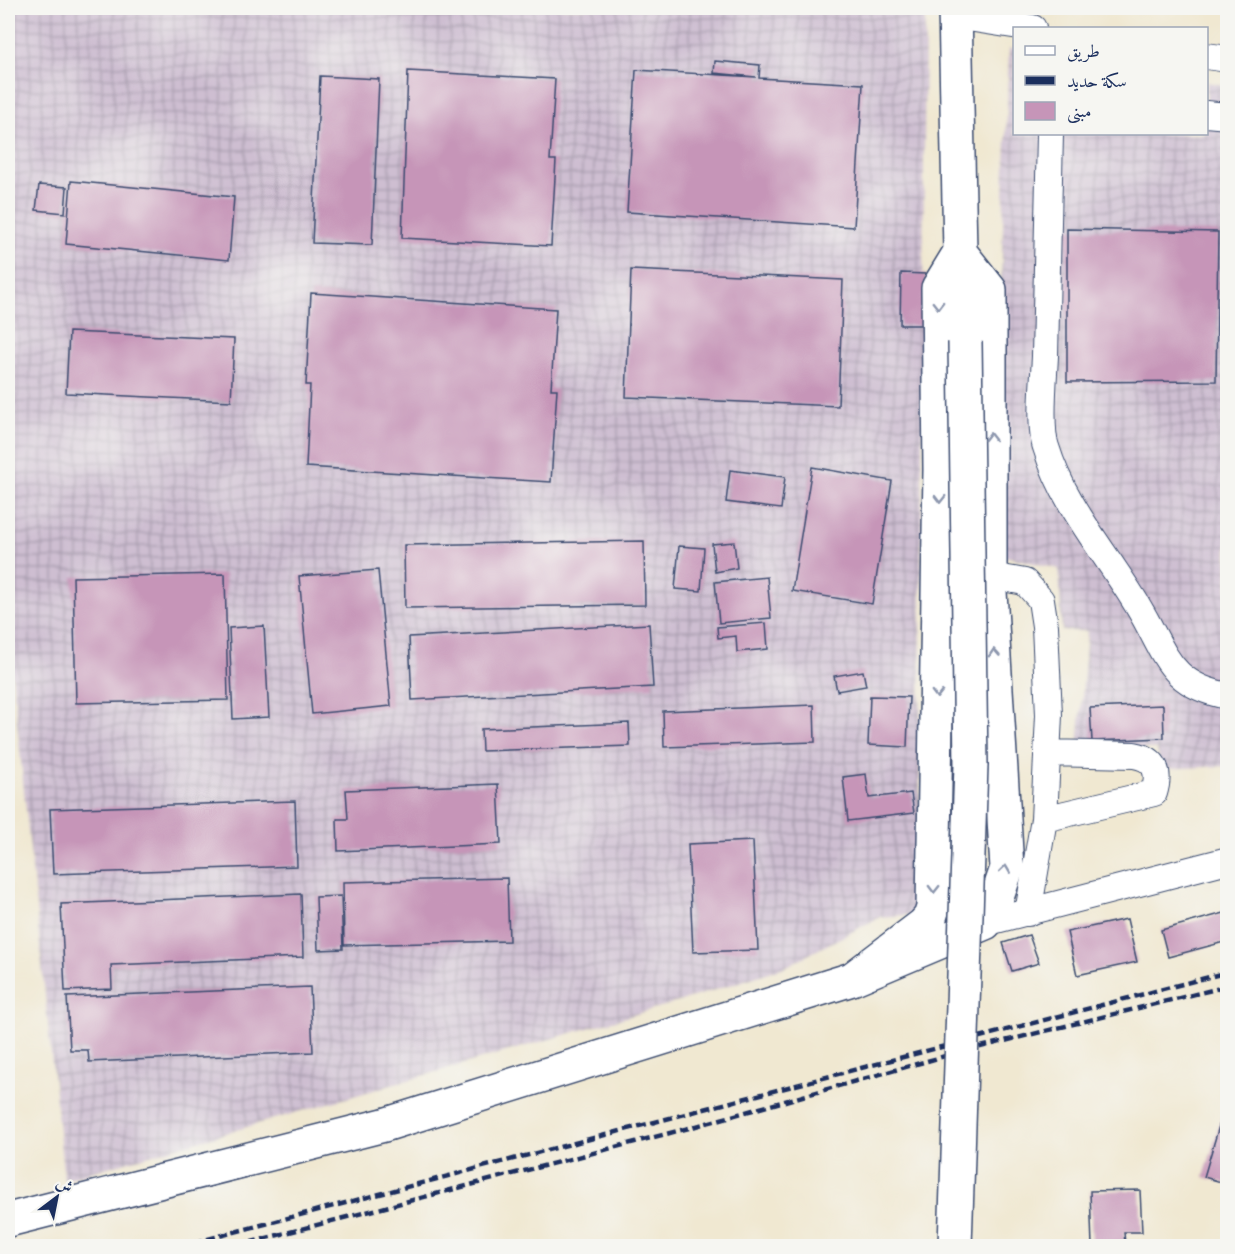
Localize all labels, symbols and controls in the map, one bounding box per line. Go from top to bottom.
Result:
legend [1013,27,1208,135]
text: طريق [1067,41,1100,64]
text: سكة حديد [1067,71,1127,94]
text: مبنى [1067,101,1092,124]
one-way arrow [932,300,945,309]
one-way arrow [984,433,996,442]
one-way arrow [934,495,946,504]
one-way arrow [987,649,1000,658]
one-way arrow [931,690,943,699]
one-way arrow [999,864,1011,873]
one-way arrow [927,885,940,894]
north arrow [27,1167,87,1227]
text: ش [52,1173,76,1199]

